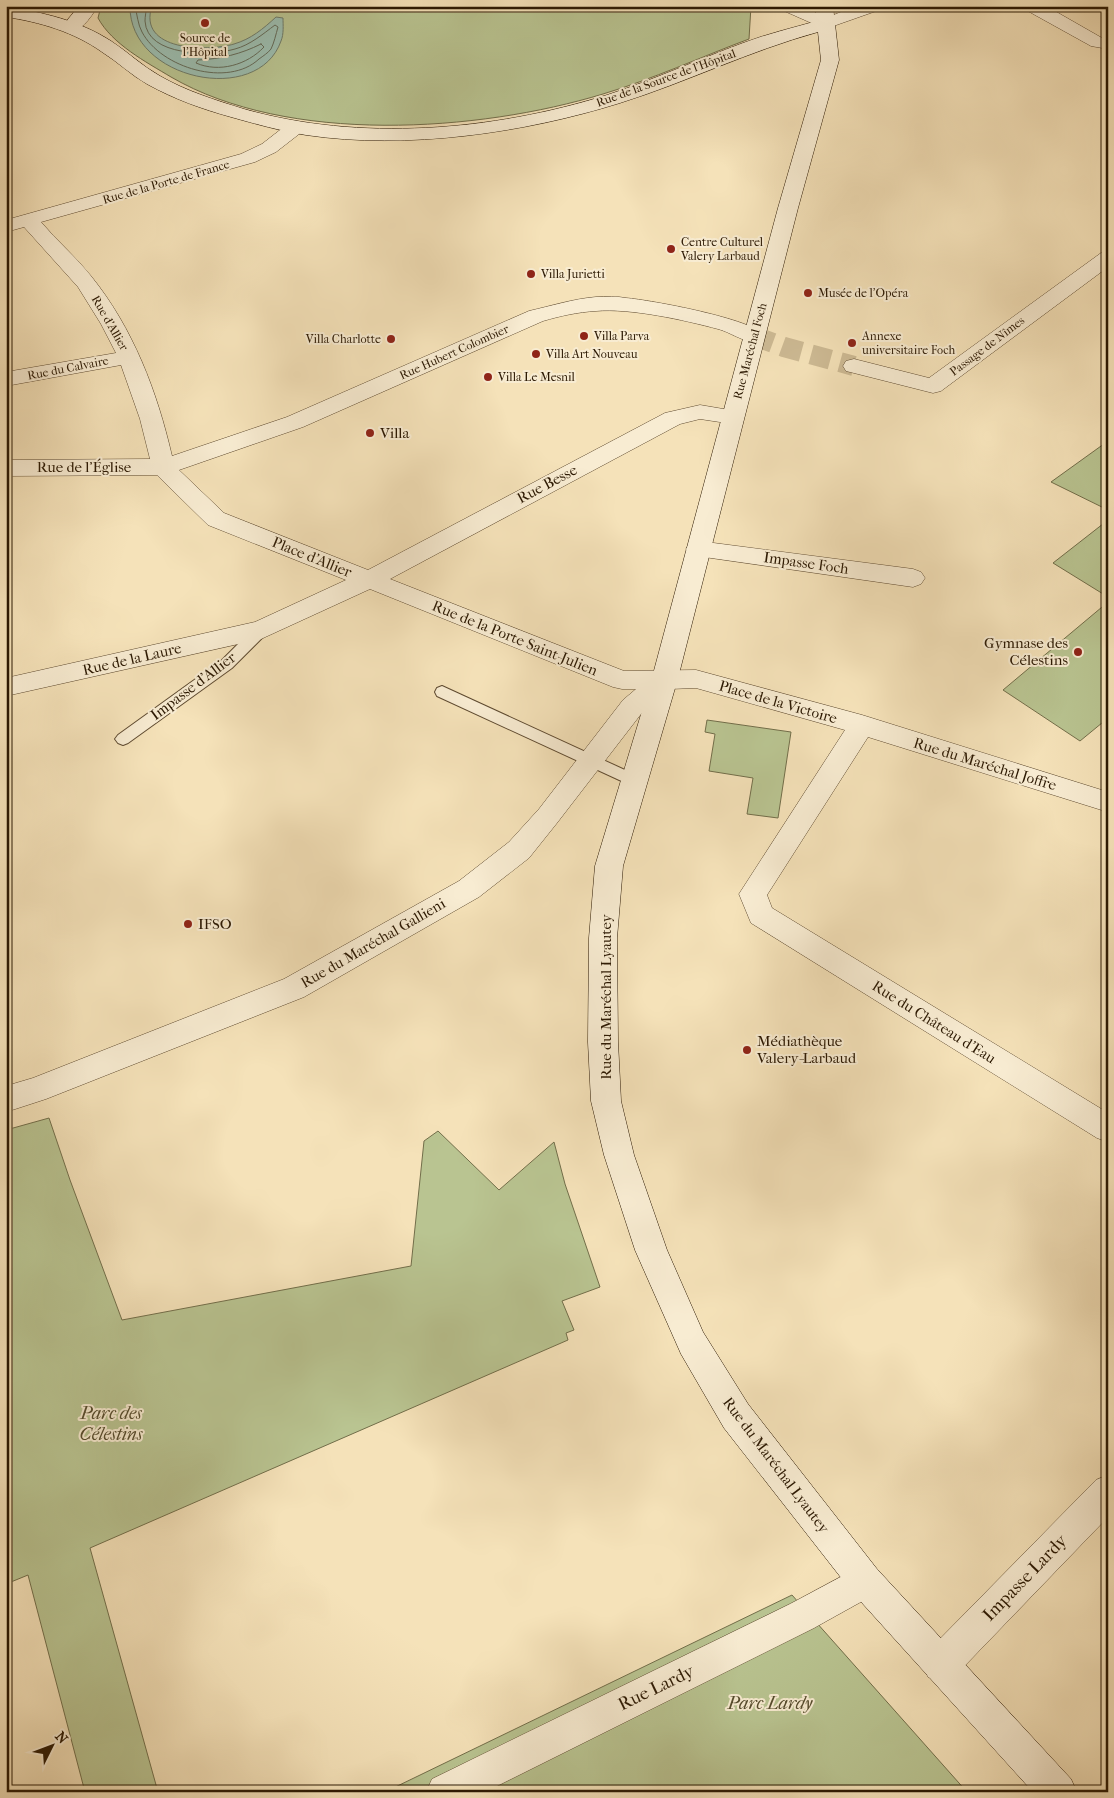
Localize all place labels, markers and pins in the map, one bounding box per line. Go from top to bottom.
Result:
marker: Source de l'Hôpital [199,17,211,29]
place label: Source de l'Hôpital [180,31,230,59]
place label: Centre Culturel Valery Larbaud [680,235,764,263]
marker: Centre Culturel Valery Larbaud [665,243,677,255]
place label: Villa Jurietti [540,267,605,281]
marker: Villa Jurietti [525,268,537,280]
place label: Musée de l'Opéra [818,286,909,300]
marker: Musée de l'Opéra [802,287,814,299]
place label: Villa Parva [593,329,650,343]
place label: Annexe universitaire Foch [861,329,955,357]
marker: Villa Parva [578,330,590,342]
place label: Villa Charlotte [305,332,381,346]
marker: Villa Charlotte [385,333,397,345]
marker: Annexe universitaire Foch [846,337,858,349]
place label: Villa Art Nouveau [545,347,638,361]
marker: Villa Art Nouveau [530,348,542,360]
place label: Villa Le Mesnil [497,370,576,384]
marker: Villa Le Mesnil [482,371,494,383]
place label: Villa [379,424,410,442]
marker: Villa [364,427,376,439]
place label: Gymnase des Célestins [984,634,1068,669]
marker: Gymnase des Célestins [1072,646,1084,658]
place label: IFSO [198,915,232,933]
marker: IFSO [182,918,194,930]
place label: Médiathèque Valery-Larbaud [756,1032,857,1067]
marker: Médiathèque Valery-Larbaud [741,1044,753,1056]

